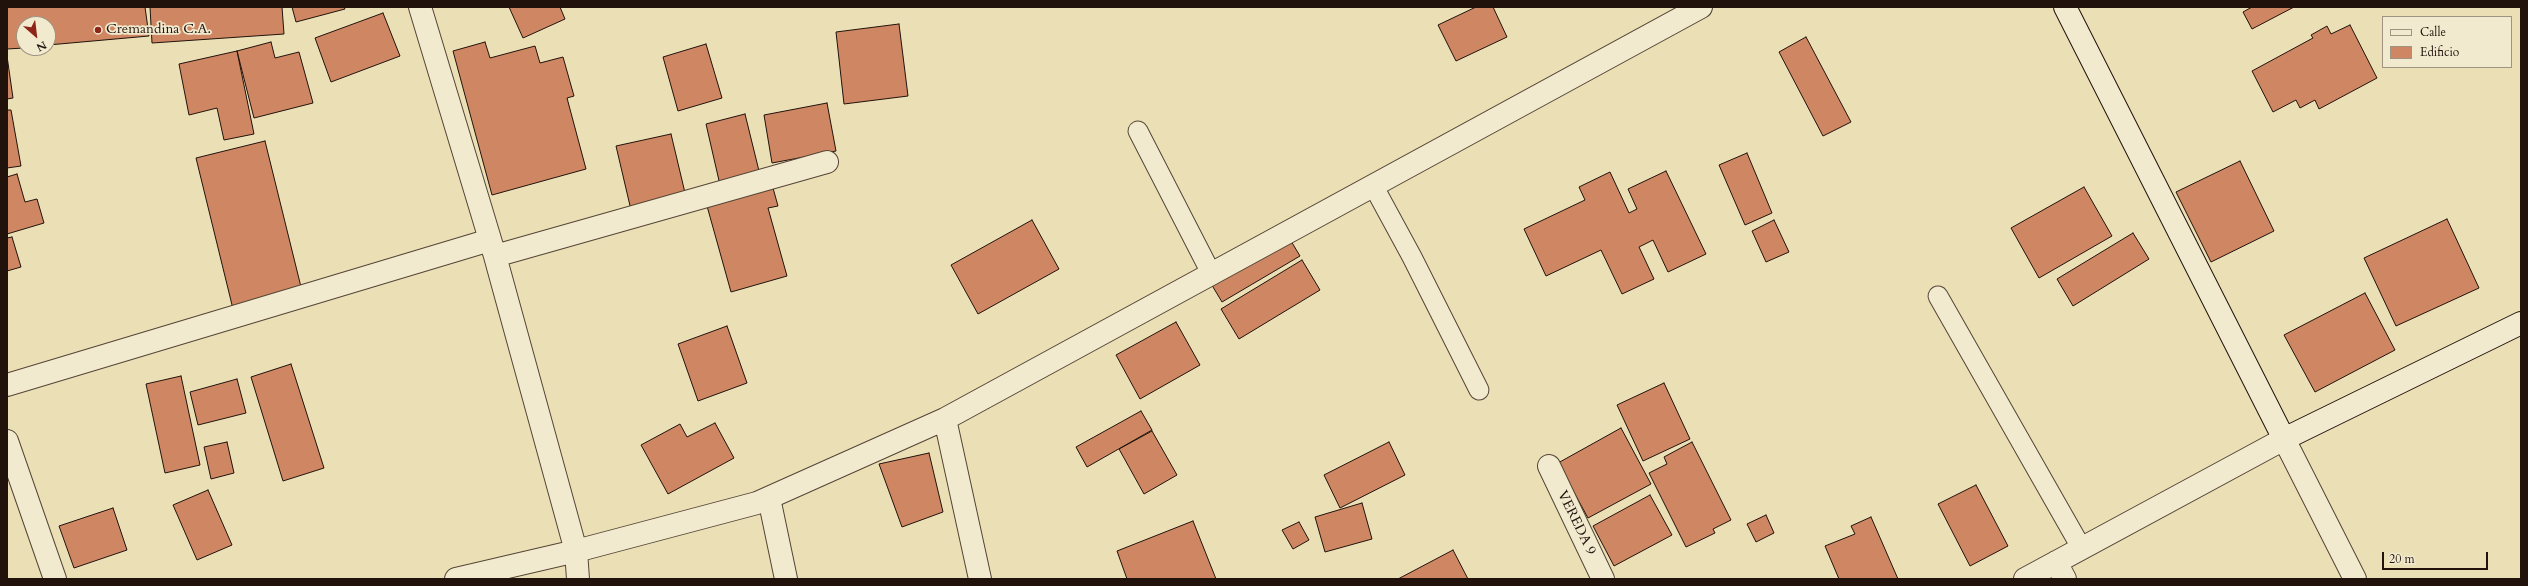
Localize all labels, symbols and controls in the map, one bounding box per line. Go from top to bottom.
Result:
north arrow [16,16,56,56]
legend [2382,16,2512,68]
place label: Cremandina C.A. [106,22,211,38]
text: Calle [2420,24,2446,40]
marker: Cremandina C.A. [93,25,103,35]
text: N [34,37,49,55]
text: Edificio [2420,44,2459,60]
street label: VEREDA 9 [1553,488,1599,558]
scale bar [2384,544,2490,570]
text: 20 m [2389,551,2415,567]

